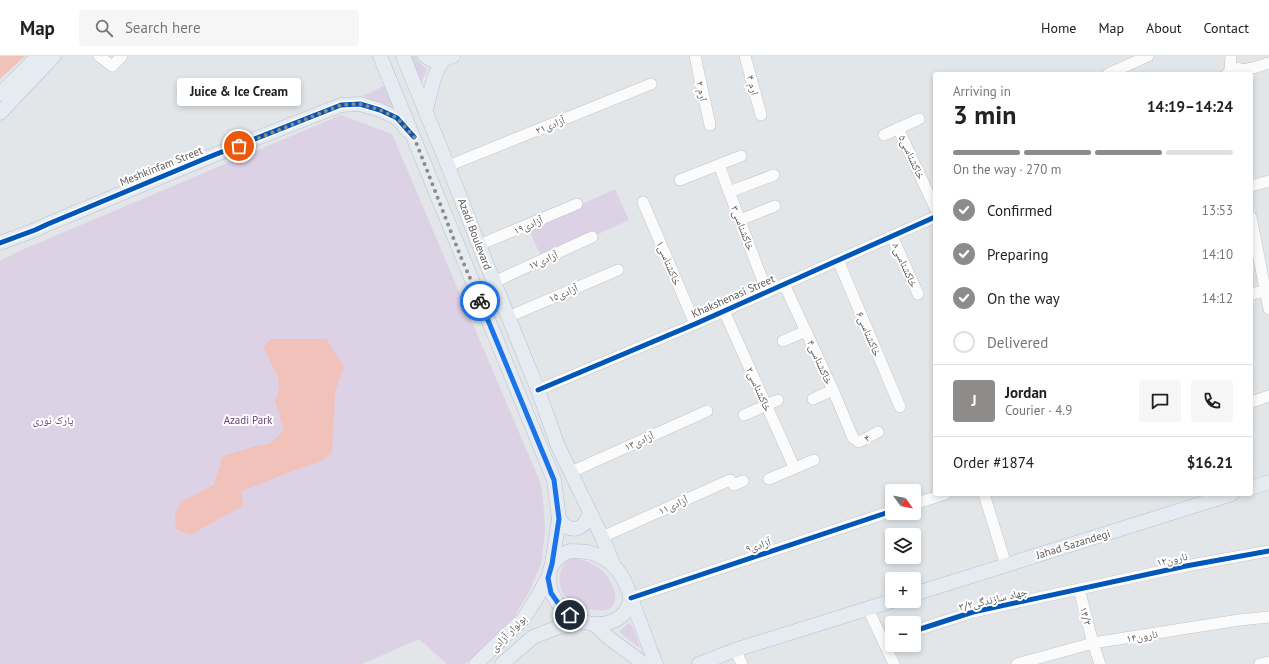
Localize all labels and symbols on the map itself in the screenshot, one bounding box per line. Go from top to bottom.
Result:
street label: ارم ۴ [744,73,762,97]
callout: Juice & Ice Cream [177,78,301,106]
street label: ارم ۲ [693,80,711,102]
street label: آزادی۲۱ [533,113,567,137]
pin [222,129,256,163]
street label: خاکشناسی۵ [896,133,928,181]
street label: Meshkinfam Street [118,143,205,189]
street label: Azadi Boulevard [455,196,495,272]
street label: خاکشناسی۳ [728,203,758,253]
street label: آزادی۱۹ [511,212,545,237]
street label: خاکشناسی۱ [653,238,685,288]
street label: خاکشناسی۸ [889,241,921,289]
street label: آزادی۱۷ [526,247,560,273]
street label: Khakshenasi Street [689,271,777,321]
street label: آزادی۱۵ [546,280,580,305]
courier [460,281,500,321]
street label: خاکشناسی۶ [853,309,885,359]
street label: خاکشناسی۴ [804,338,836,386]
street label: خاکشناسی۲ [743,365,775,413]
park label: پارک نوری [33,413,74,427]
park label: Azadi Park [224,413,273,427]
street label: آزادی۱۳ [622,428,656,454]
street label: ۴ [862,431,872,445]
north arrow [885,484,921,520]
street label: آزادی۱۱ [656,492,690,518]
street label: Jahad Sazandegi [1033,526,1112,562]
street label: آزادی۹ [744,534,773,556]
street label: نارون۱۲ [1155,549,1189,569]
street label: ۳/۲جهاد سازندگی [957,584,1029,614]
pin [553,598,587,632]
street label: ۱۴/۲ [1077,605,1095,627]
street label: بولوار آزادی [487,611,529,655]
street label: نارون۱۴ [1125,627,1159,645]

